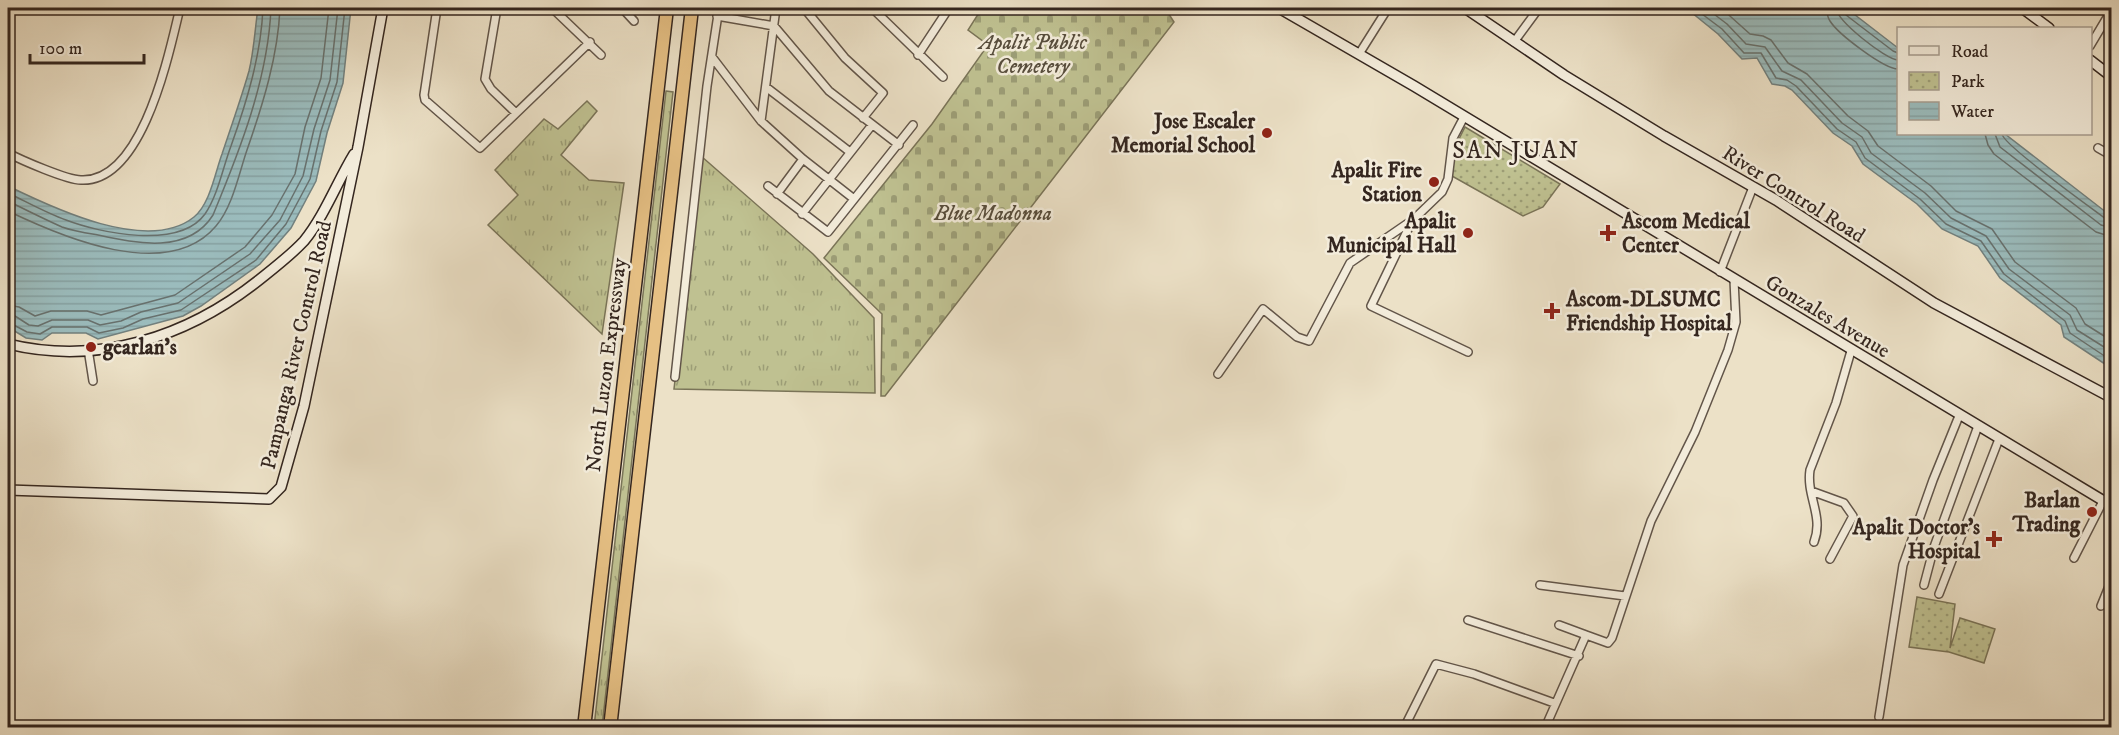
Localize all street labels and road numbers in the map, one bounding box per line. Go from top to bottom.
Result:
street label: River Control Road [1717,140,1870,249]
street label: Pampanga River Control Road [256,218,338,472]
street label: North Luzon Expressway [581,256,633,474]
street label: Gonzales Avenue [1760,269,1895,364]

